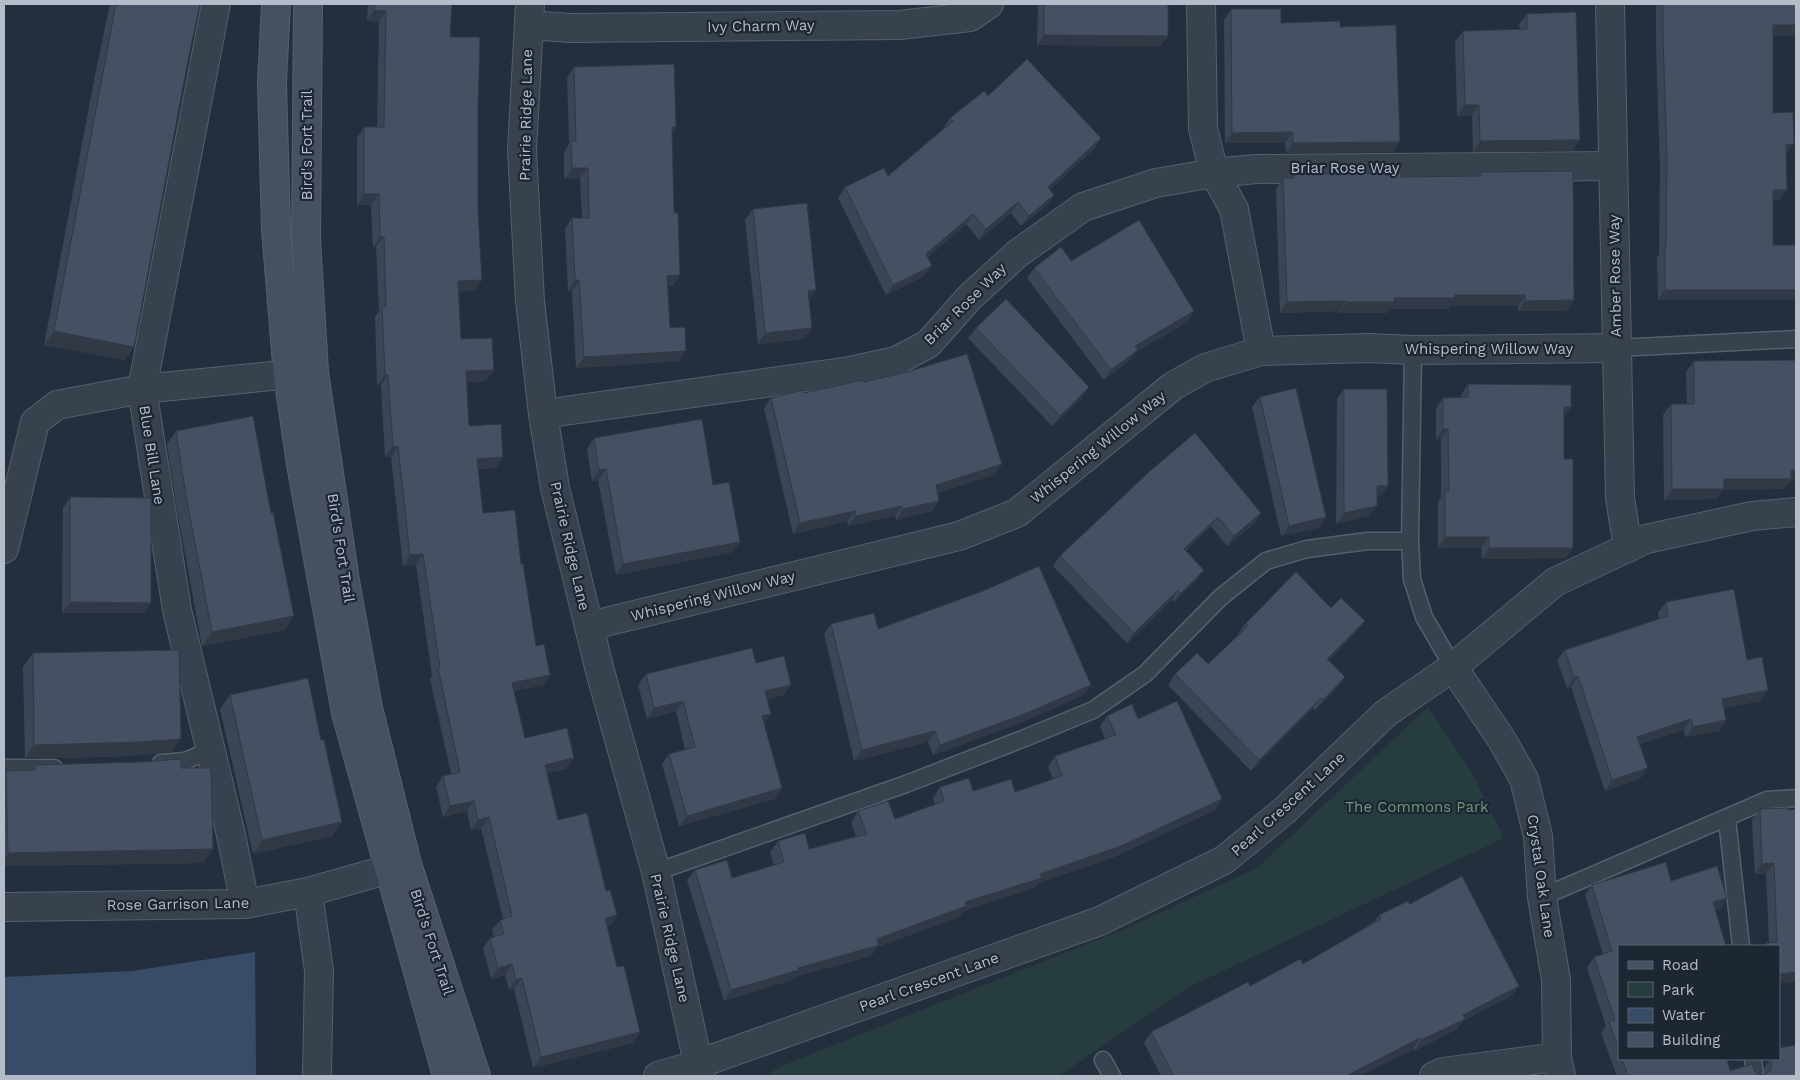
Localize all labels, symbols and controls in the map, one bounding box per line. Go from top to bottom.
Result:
street label: Ivy Charm Way [707,16,815,36]
street label: Prairie Ridge Lane [516,49,536,181]
street label: Bird's Fort Trail [298,89,316,200]
street label: Briar Rose Way [1291,159,1400,177]
street label: Amber Rose Way [1605,214,1625,338]
street label: Briar Rose Way [920,259,1010,349]
street label: Whispering Willow Way [1405,340,1574,358]
street label: Whispering Willow Way [1027,387,1169,507]
street label: Blue Bill Lane [135,404,169,506]
street label: Prairie Ridge Lane [546,480,594,612]
street label: Bird's Fort Trail [323,492,359,604]
street label: Whispering Willow Way [629,567,797,625]
street label: Pearl Crescent Lane [1227,748,1349,860]
park label: The Commons Park [1345,798,1489,816]
street label: Crystal Oak Lane [1523,813,1559,939]
street label: Prairie Ridge Lane [646,872,694,1004]
street label: Bird's Fort Trail [406,887,458,998]
street label: Rose Garrison Lane [107,894,249,914]
legend [1618,945,1780,1060]
street label: Pearl Crescent Lane [857,948,1001,1016]
text: Road [1662,956,1699,974]
text: Park [1662,981,1695,999]
text: Water [1662,1006,1705,1024]
text: Building [1662,1031,1720,1049]

